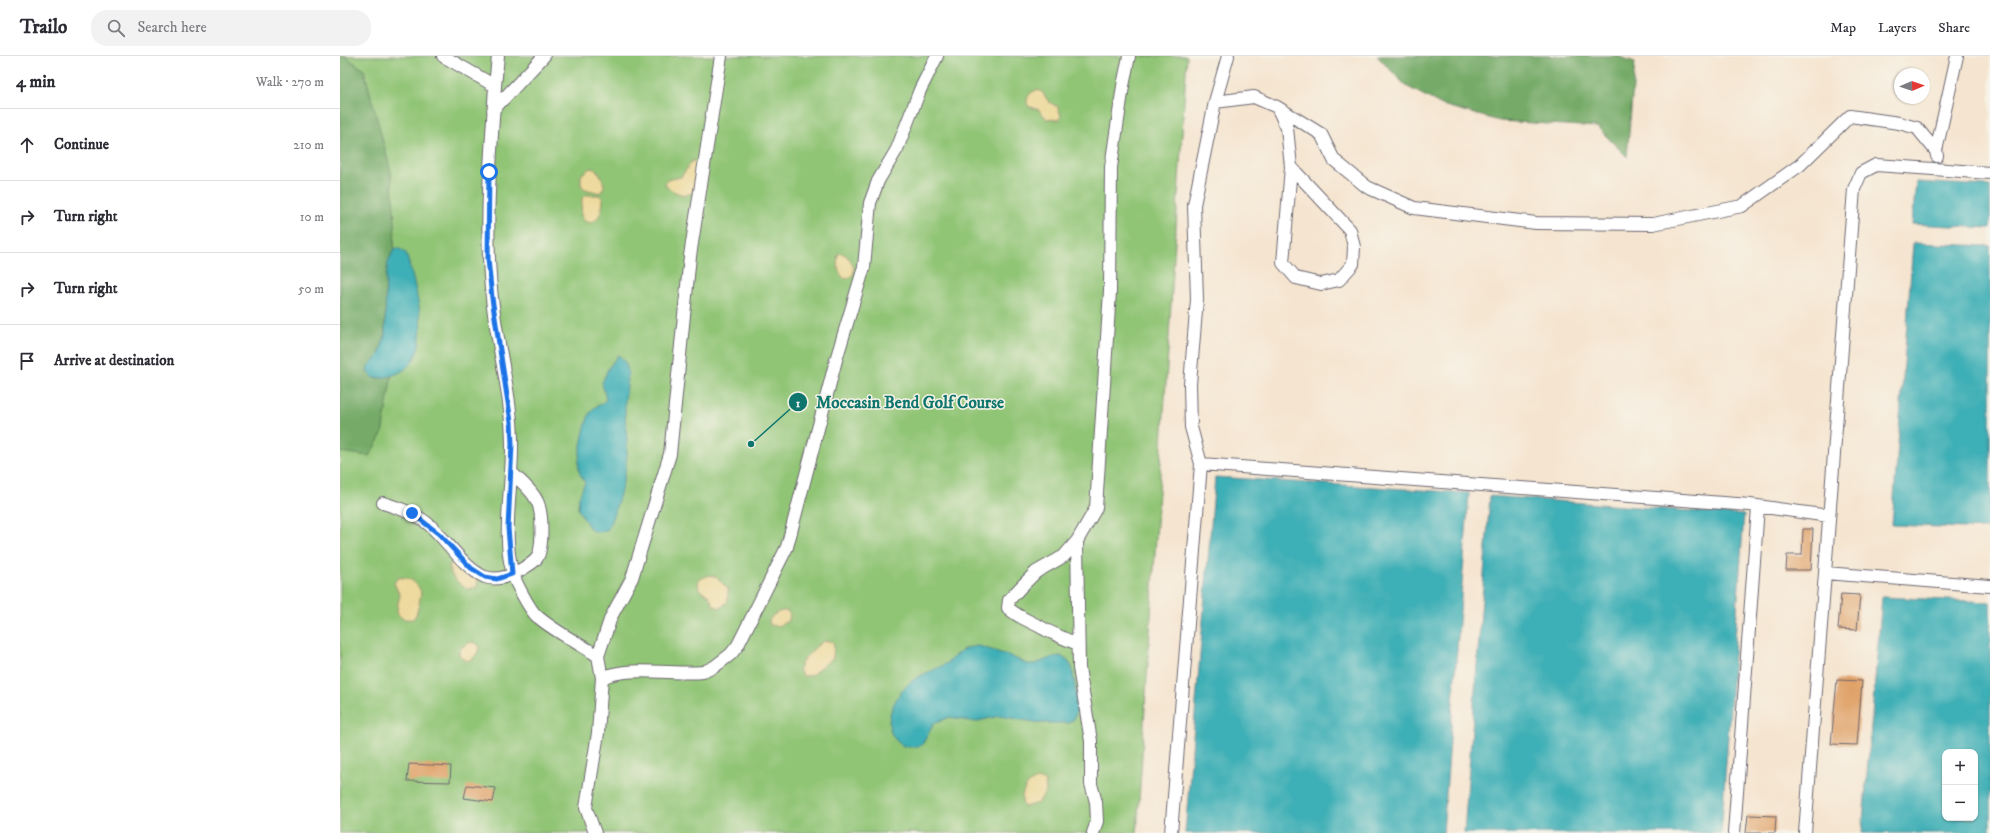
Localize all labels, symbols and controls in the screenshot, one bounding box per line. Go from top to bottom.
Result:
search box [91,10,371,46]
text: Trailo [20,16,67,39]
icon: search [105,17,127,39]
text: Search here [137,18,207,37]
text: Map [1830,19,1856,37]
text: Layers [1878,19,1916,37]
text: Share [1938,19,1970,37]
north arrow [1894,68,1930,104]
text: 4 min [16,71,55,93]
text: Walk · 270 m [256,74,324,90]
icon: ahead [16,134,38,156]
text: Continue [54,135,109,154]
text: 210 m [293,137,324,153]
route start [480,163,498,181]
icon: right [16,206,38,228]
text: Turn right [54,207,117,226]
text: 10 m [300,209,324,225]
icon: right [16,278,38,300]
text: Turn right [54,279,117,298]
text: 50 m [298,281,324,297]
icon: arrive [16,350,38,372]
text: Arrive at destination [54,351,174,370]
callout: Moccasin Bend Golf Course [788,388,1012,417]
text: Moccasin Bend Golf Course [816,392,1004,414]
text: 1 [796,396,801,411]
route end [403,504,421,522]
map controls [1942,749,1978,821]
button: + [1942,749,1978,785]
button: − [1942,785,1978,821]

